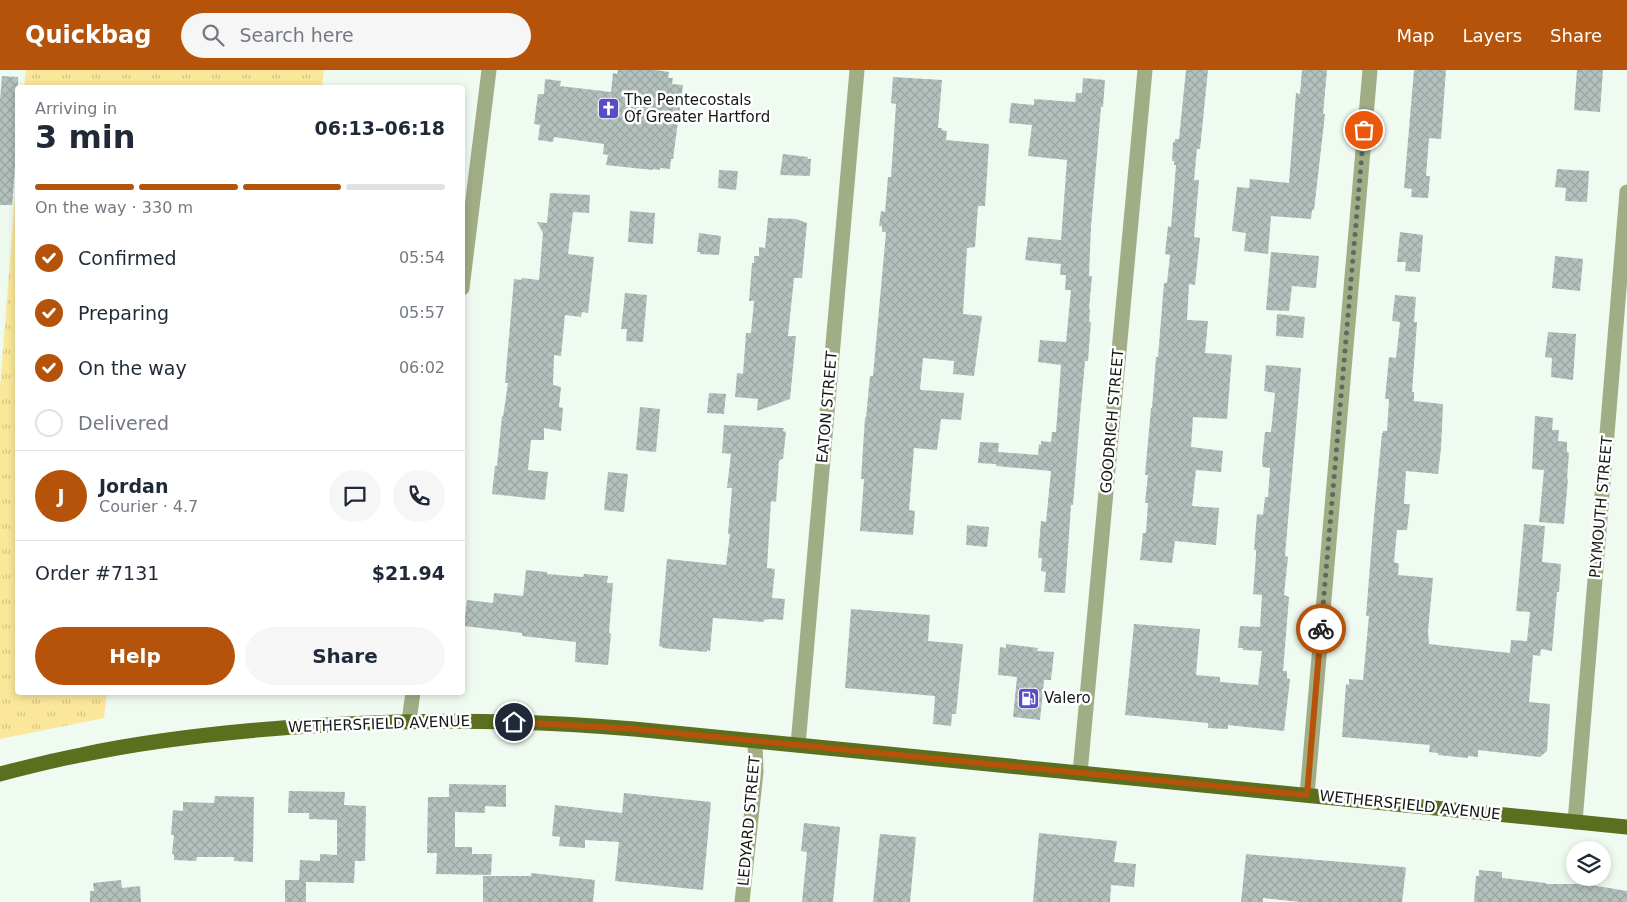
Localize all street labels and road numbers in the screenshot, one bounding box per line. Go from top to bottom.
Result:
street label: GOODRICH STREET [1097,347,1127,494]
street label: EATON STREET [813,349,841,464]
street label: PLYMOUTH STREET [1586,434,1616,579]
street label: WETHERSFIELD AVENUE [288,712,470,736]
street label: LEDYARD STREET [734,754,764,887]
street label: WETHERSFIELD AVENUE [1319,787,1501,823]

